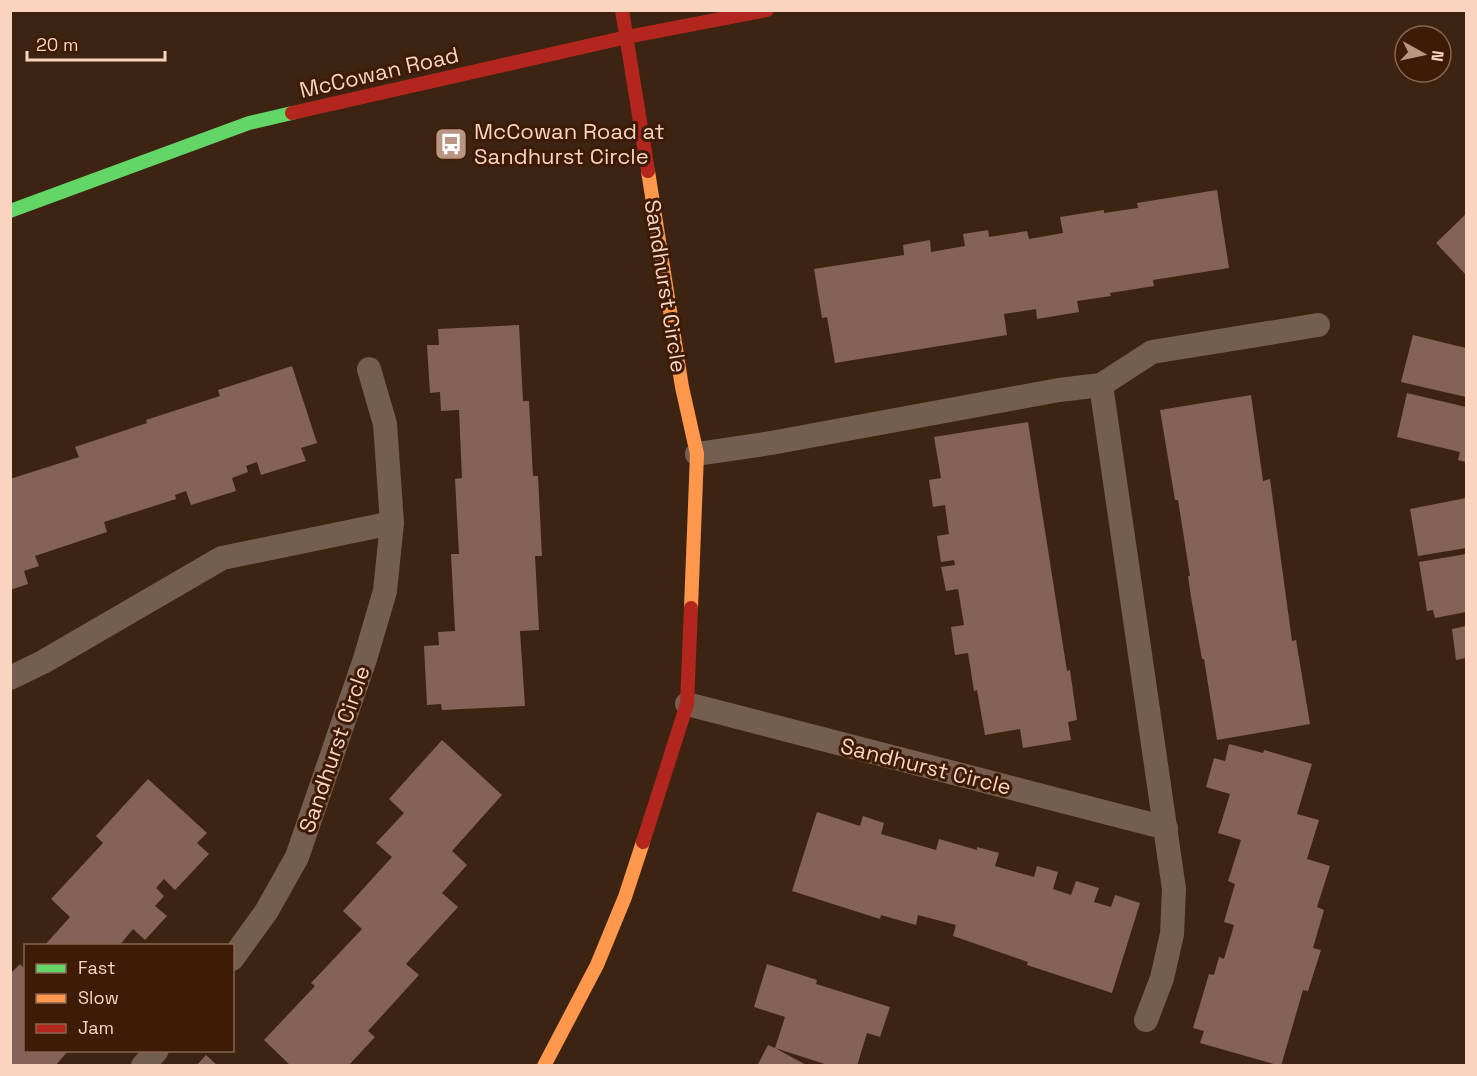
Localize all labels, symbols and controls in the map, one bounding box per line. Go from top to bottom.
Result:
scale bar [27,24,165,62]
north arrow [1393,24,1453,84]
text: 20 m [36,33,79,56]
street label: McCowan Road [296,40,462,104]
text: N [1426,49,1449,63]
place label: McCowan Road at Sandhurst Circle [474,117,665,170]
bus stop icon: McCowan Road at Sandhurst Circle [433,126,469,162]
street label: Sandhurst Circle [639,198,693,374]
street label: Sandhurst Circle [292,662,376,836]
street label: Sandhurst Circle [838,731,1014,801]
legend [24,944,234,1052]
text: Fast [78,956,115,979]
text: Slow [78,986,119,1009]
text: Jam [78,1016,114,1039]

